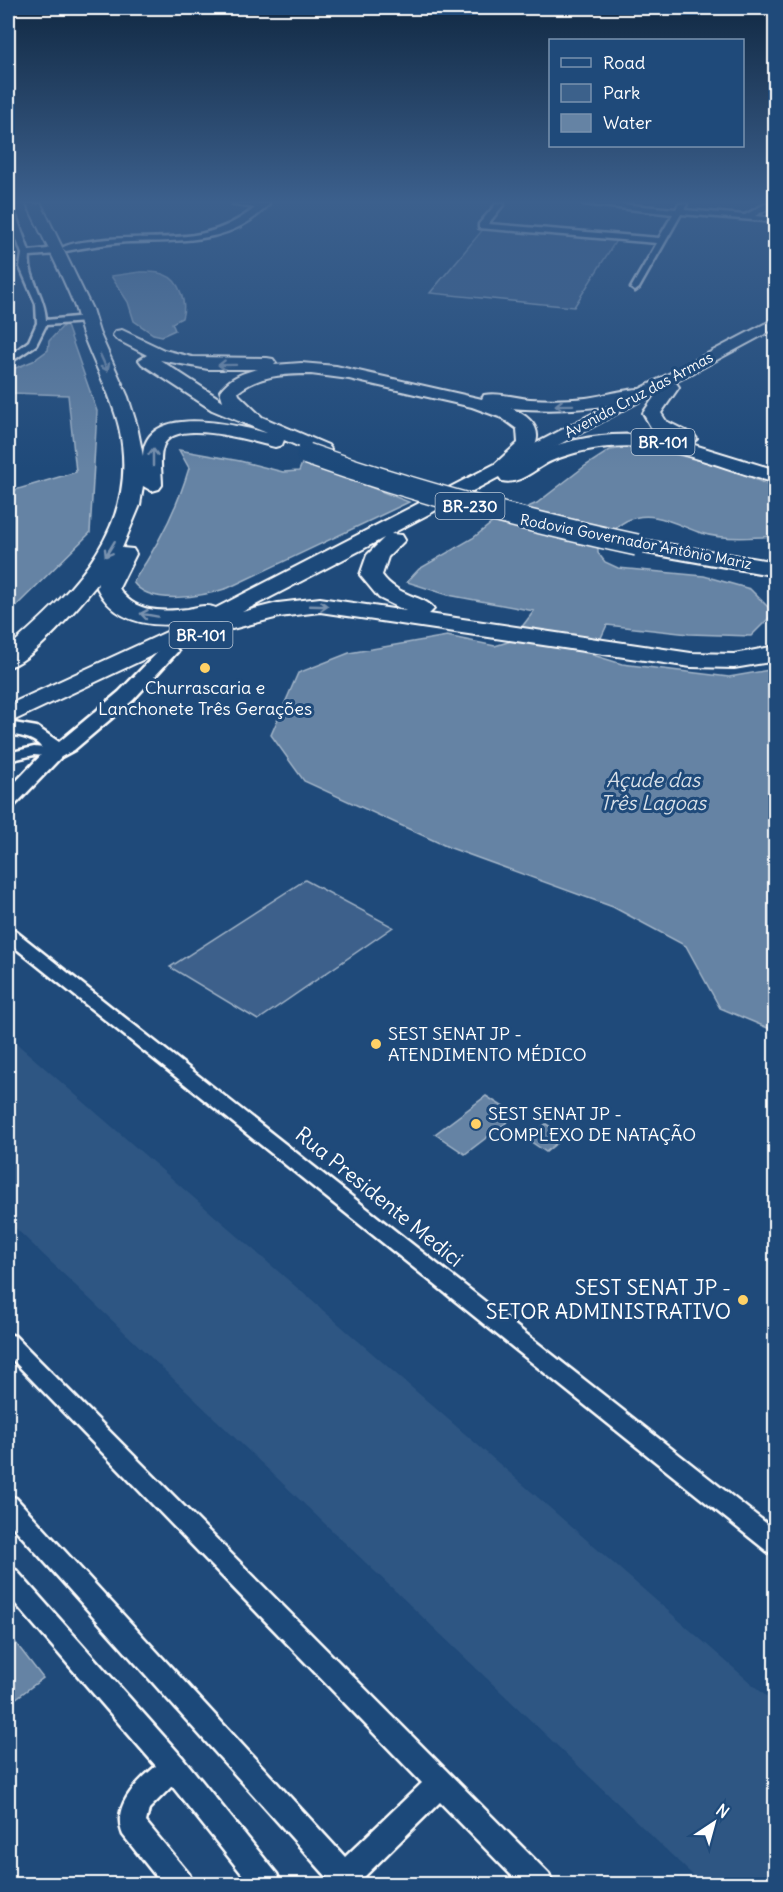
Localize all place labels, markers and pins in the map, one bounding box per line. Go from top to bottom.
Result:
marker: Churrascaria e Lanchonete Três Gerações [198,661,212,675]
place label: Churrascaria e Lanchonete Três Gerações [98,676,312,720]
place label: SEST SENAT JP - ATENDIMENTO MÉDICO [388,1022,587,1066]
marker: SEST SENAT JP - ATENDIMENTO MÉDICO [369,1037,383,1051]
place label: SEST SENAT JP - COMPLEXO DE NATAÇÃO [488,1102,696,1146]
marker: SEST SENAT JP - COMPLEXO DE NATAÇÃO [469,1117,483,1131]
place label: SEST SENAT JP - SETOR ADMINISTRATIVO [486,1274,731,1325]
marker: SEST SENAT JP - SETOR ADMINISTRATIVO [736,1293,750,1307]

